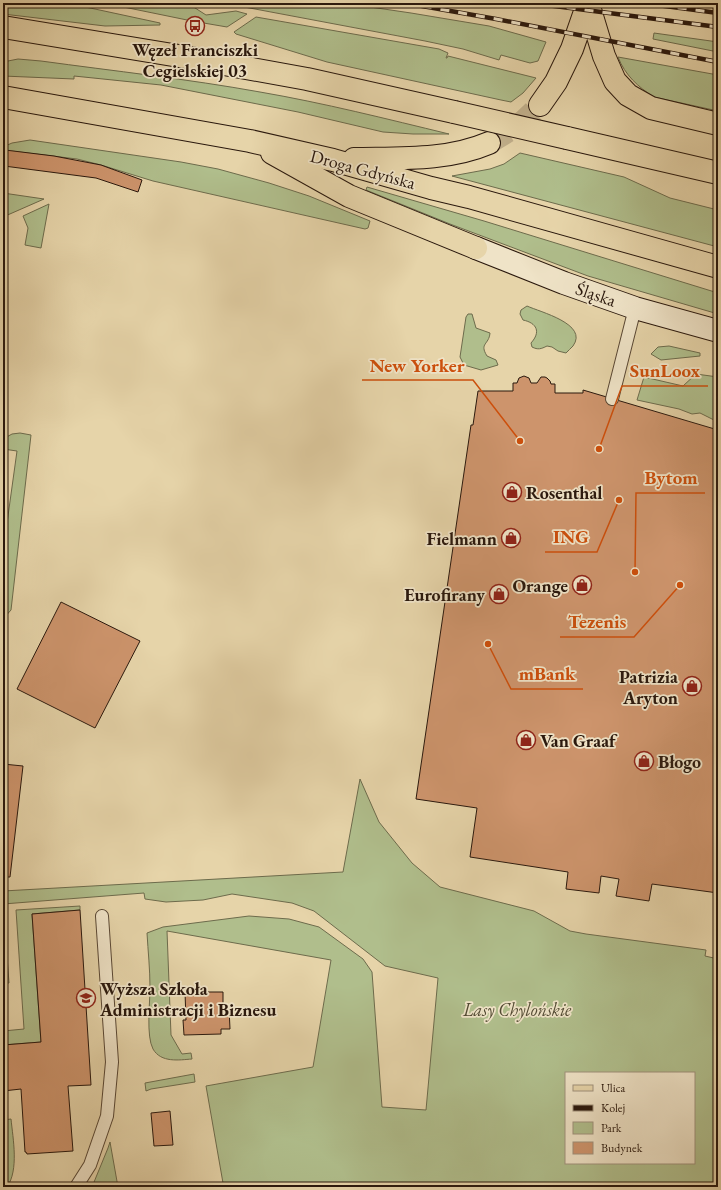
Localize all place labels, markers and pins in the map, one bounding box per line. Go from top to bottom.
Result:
bus stop icon: Węzeł Franciszki Cegielskiej 03 [184,15,206,37]
place label: Węzeł Franciszki Cegielskiej 03 [132,38,259,82]
callout: New Yorker [362,349,473,380]
callout: SunLoox [622,355,708,386]
callout: Bytom [636,462,705,493]
shop icon: Rosenthal [501,481,523,503]
place label: Rosenthal [526,481,602,504]
callout: ING [545,521,597,552]
place label: Fielmann [426,527,497,550]
shop icon: Fielmann [500,527,522,549]
place label: Orange [512,574,568,597]
shop icon: Orange [571,574,593,596]
place label: Eurofirany [404,583,485,606]
shop icon: Eurofirany [488,583,510,605]
callout: Tezenis [560,606,634,637]
callout: mBank [511,658,583,689]
place label: Patrizia Aryton [619,665,678,709]
shop icon: Patrizia Aryton [681,675,703,697]
shop icon: Van Graaf [515,729,537,751]
place label: Van Graaf [540,729,618,752]
shop icon: Błogo [633,750,655,772]
place label: Błogo [658,750,701,773]
place label: Wyższa Szkoła Administracji i Biznesu [99,977,276,1021]
school or university icon: Wyższa Szkoła Administracji i Biznesu [75,987,97,1009]

